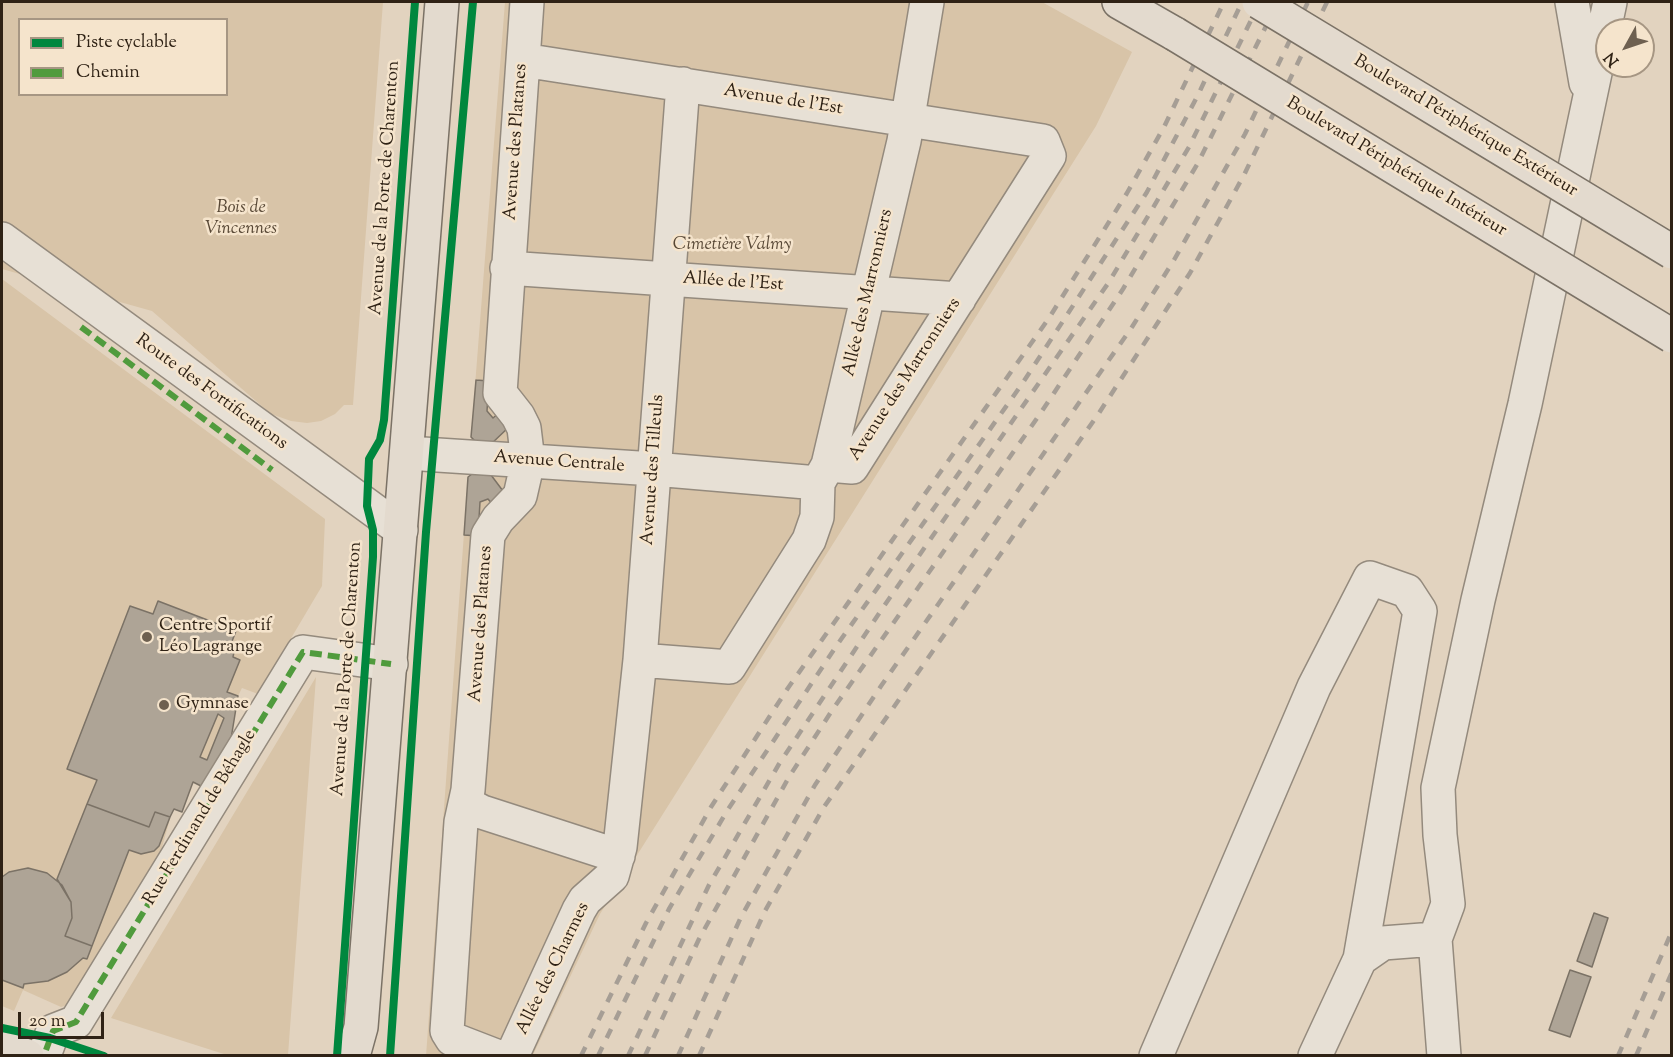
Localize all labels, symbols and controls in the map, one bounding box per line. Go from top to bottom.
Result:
legend [18,18,228,96]
north arrow [1595,18,1655,78]
text: Piste cyclable [76,30,177,56]
text: N [1599,46,1625,71]
street label: Boulevard Périphérique Extérieur [1349,51,1581,203]
text: Chemin [76,60,140,86]
street label: Avenue de la Porte de Charenton [366,60,406,316]
street label: Avenue des Platanes [501,63,533,221]
street label: Avenue de l'Est [722,81,844,121]
street label: Boulevard Périphérique Intérieur [1282,93,1510,243]
park label: Bois de Vincennes [205,198,277,240]
street label: Allée des Marronniers [839,207,899,379]
park label: Cimetière Valmy [673,235,791,257]
street label: Allée de l'Est [682,269,784,297]
street label: Avenue des Marronniers [845,295,967,465]
street label: Route des Fortifications [131,331,291,455]
street label: Avenue des Tilleuls [638,394,670,546]
street label: Avenue Centrale [493,448,625,478]
street label: Avenue de la Porte de Charenton [328,541,368,797]
street label: Avenue des Platanes [466,545,498,703]
place label: Centre Sportif Léo Lagrange [159,616,272,658]
marker: Centre Sportif Léo Lagrange [140,630,154,644]
place label: Gymnase [176,694,249,716]
marker: Gymnase [157,698,171,712]
street label: Rue Ferdinand de Béhagle [140,726,262,910]
street label: Allée des Charmes [513,899,595,1039]
scale bar [21,1000,106,1038]
text: 20 m [29,1009,66,1035]

